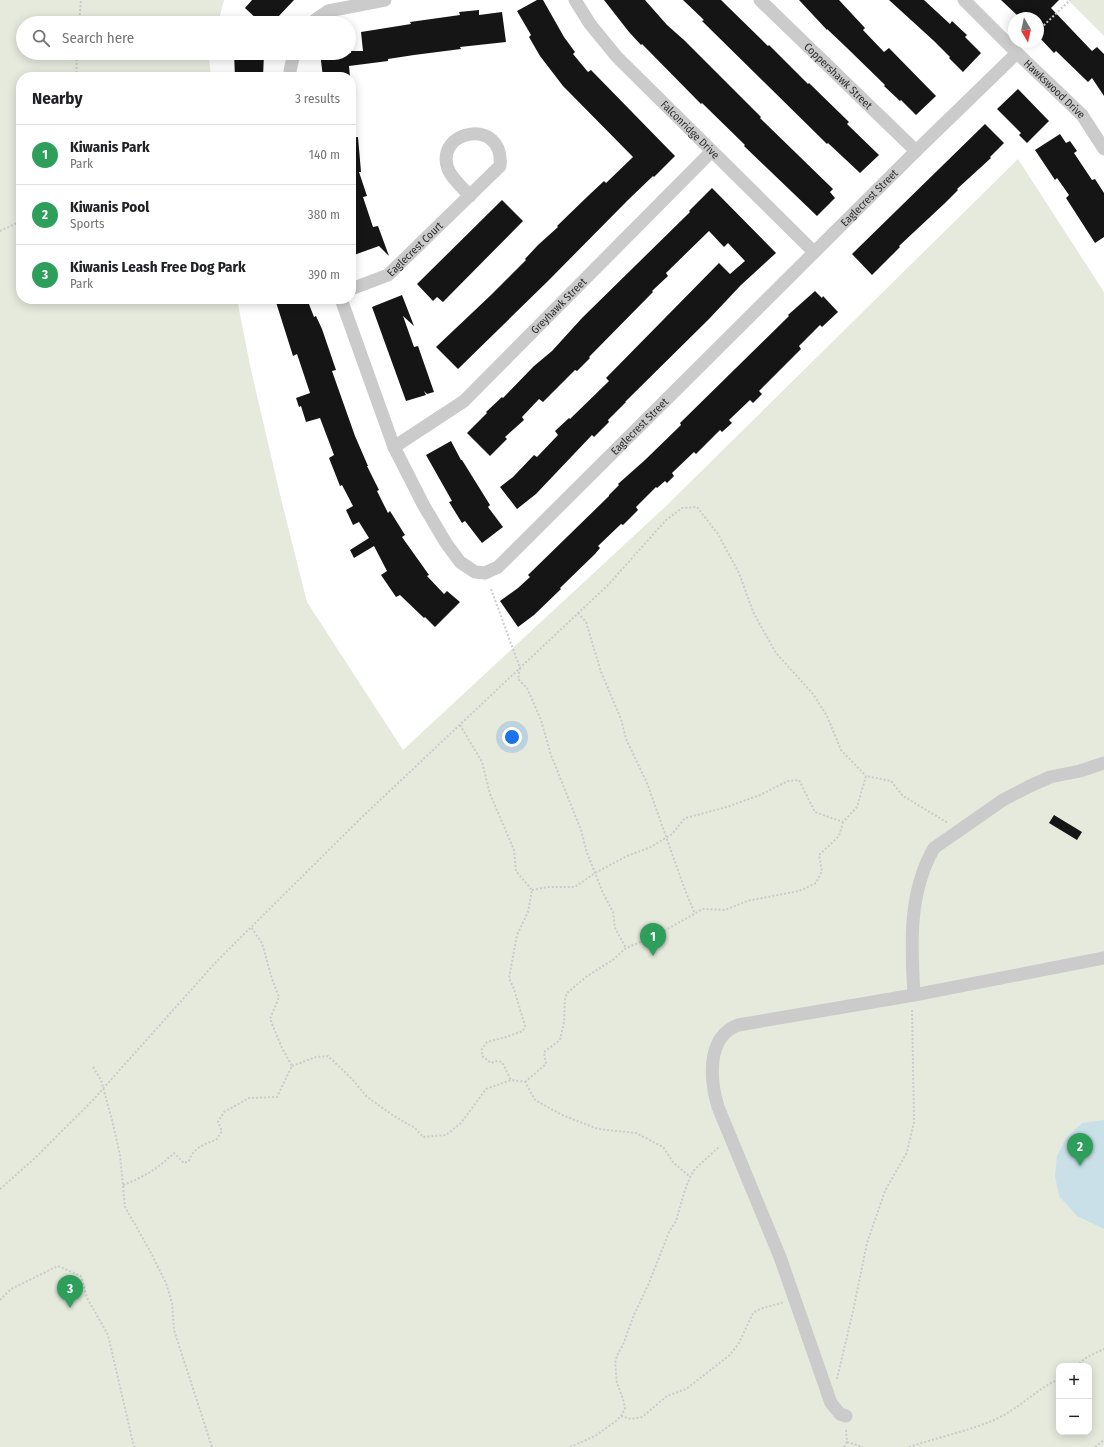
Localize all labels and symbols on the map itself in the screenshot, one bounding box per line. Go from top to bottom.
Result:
north arrow [1008,12,1044,48]
street label: Coppershawk Street [801,40,875,112]
street label: Hawkswood Drive [1021,57,1088,121]
street label: Falconridge Drive [658,98,722,161]
street label: Eaglecrest Street [838,166,901,229]
street label: Eaglecrest Court [384,219,446,279]
street label: Greyhawk Street [528,275,589,336]
street label: Eaglecrest Street [608,395,671,457]
your location [502,727,522,747]
pin: 1 [640,923,666,956]
pin: 2 [1067,1133,1093,1166]
pin: 3 [57,1275,83,1308]

